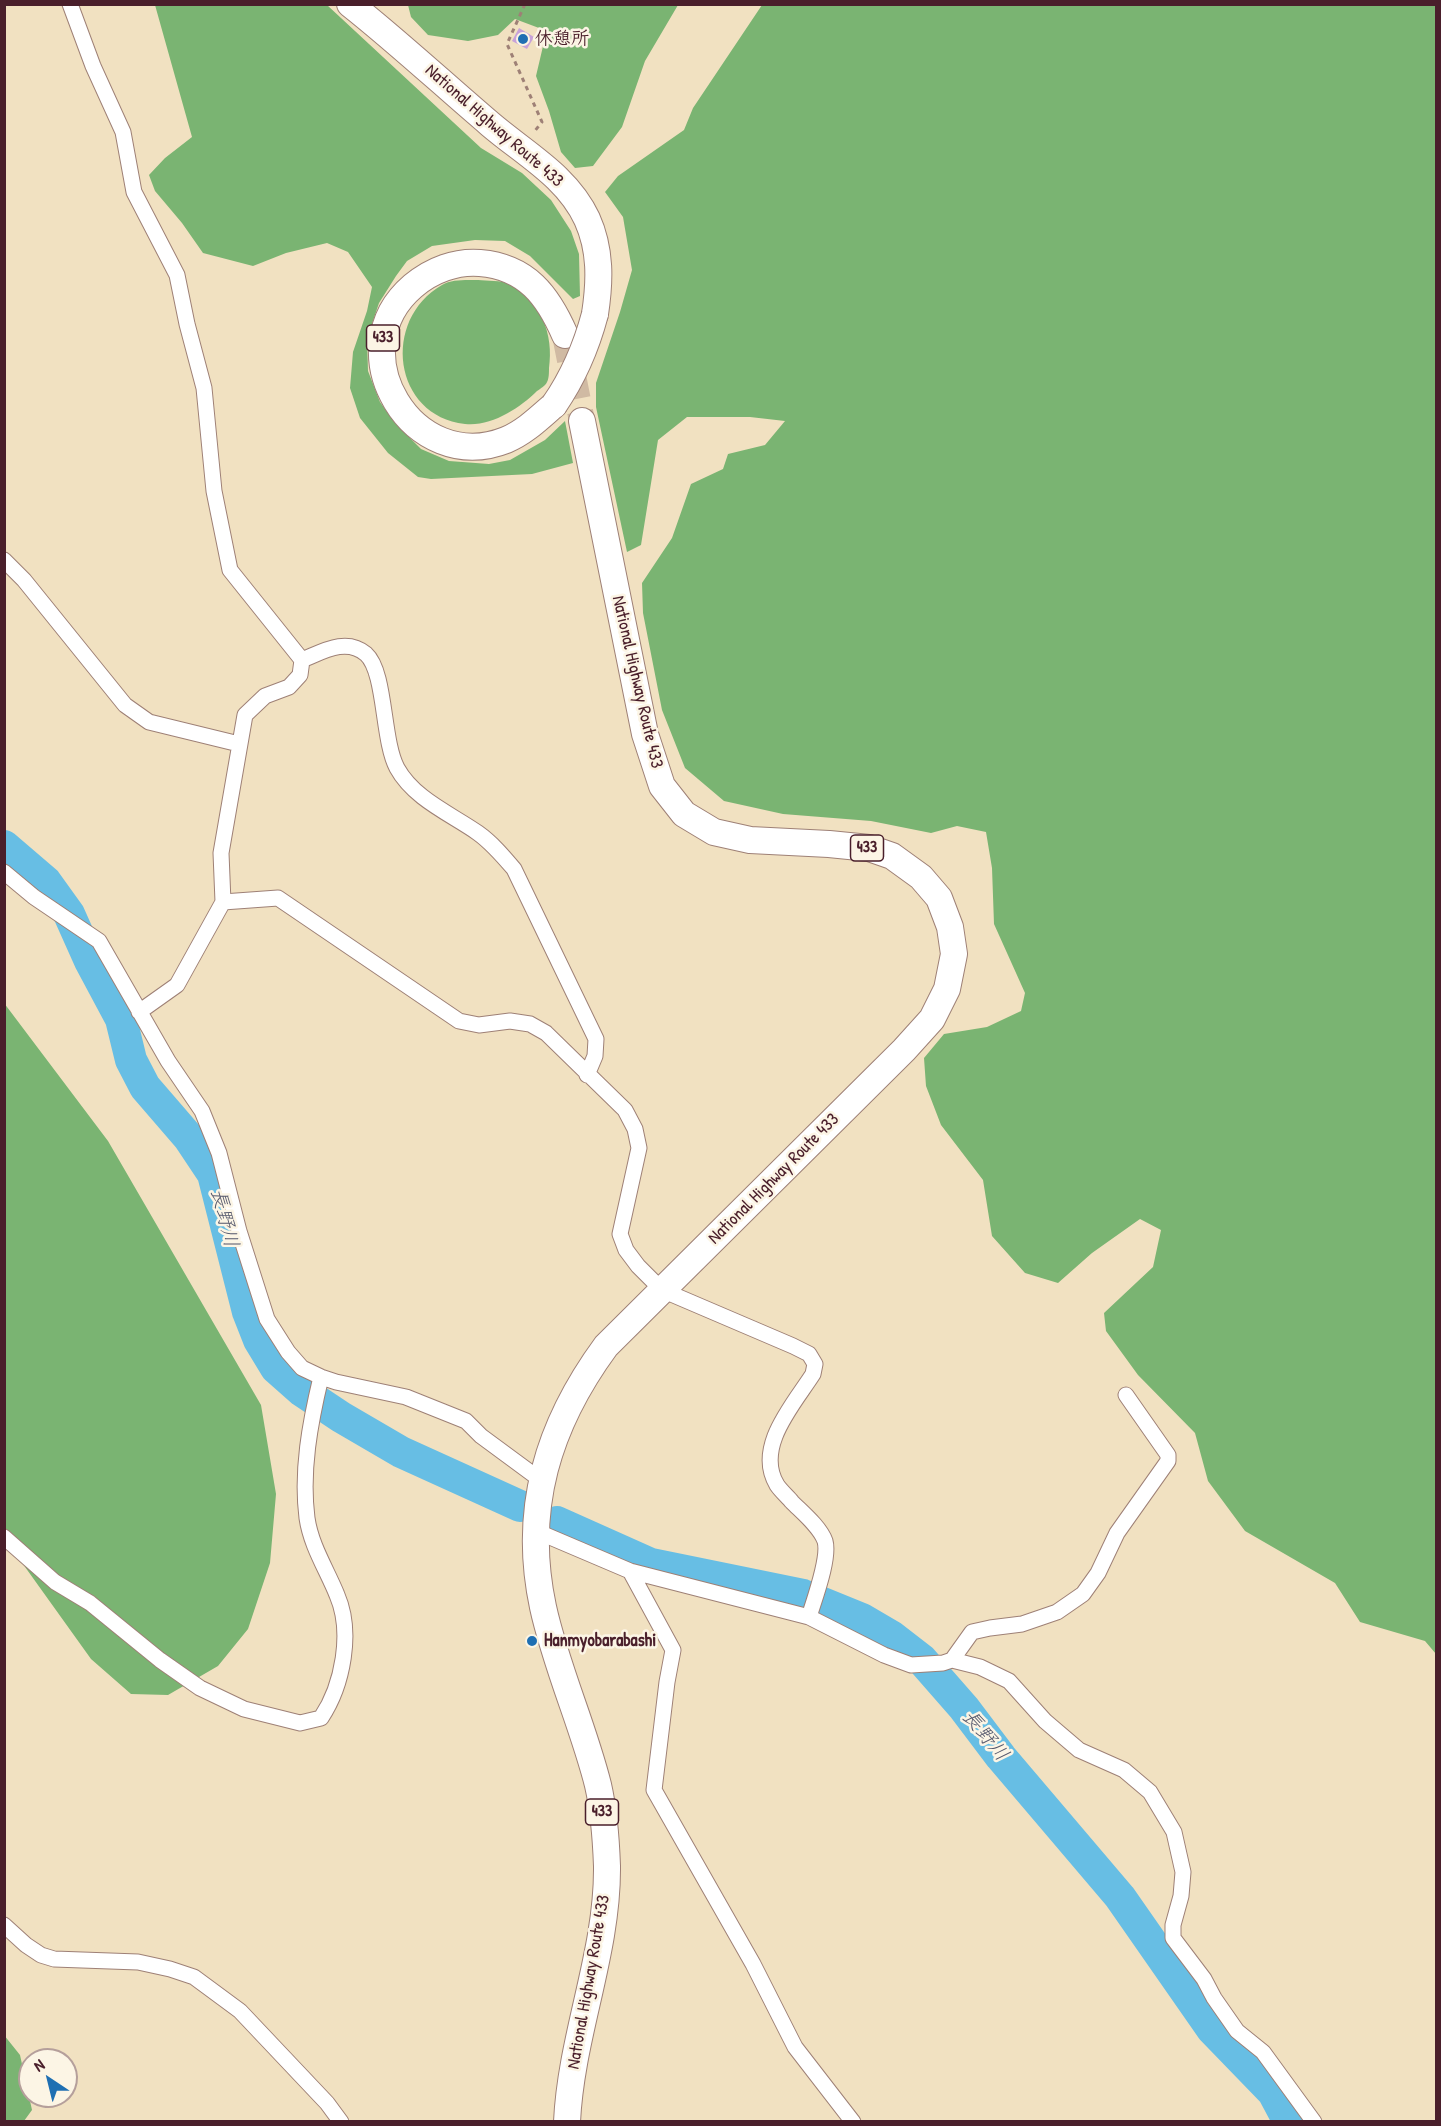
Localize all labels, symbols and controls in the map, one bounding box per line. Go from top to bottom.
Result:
place label: 休憩所 [535,28,589,50]
marker: 休憩所 [516,32,530,46]
street label: National Highway Route 433 [420,60,568,192]
road number: 433 [366,325,400,351]
street label: National Highway Route 433 [607,594,667,770]
road number: 433 [850,835,884,861]
street label: National Highway Route 433 [704,1109,844,1249]
water label: 長野川 [205,1186,243,1250]
place label: Hanmyobarabashi [544,1630,656,1652]
marker: Hanmyobarabashi [525,1634,539,1648]
water label: 長野川 [957,1705,1013,1767]
road number: 433 [586,1799,618,1825]
street label: National Highway Route 433 [563,1893,615,2071]
north arrow [18,2048,78,2108]
text: N [29,2053,49,2076]

